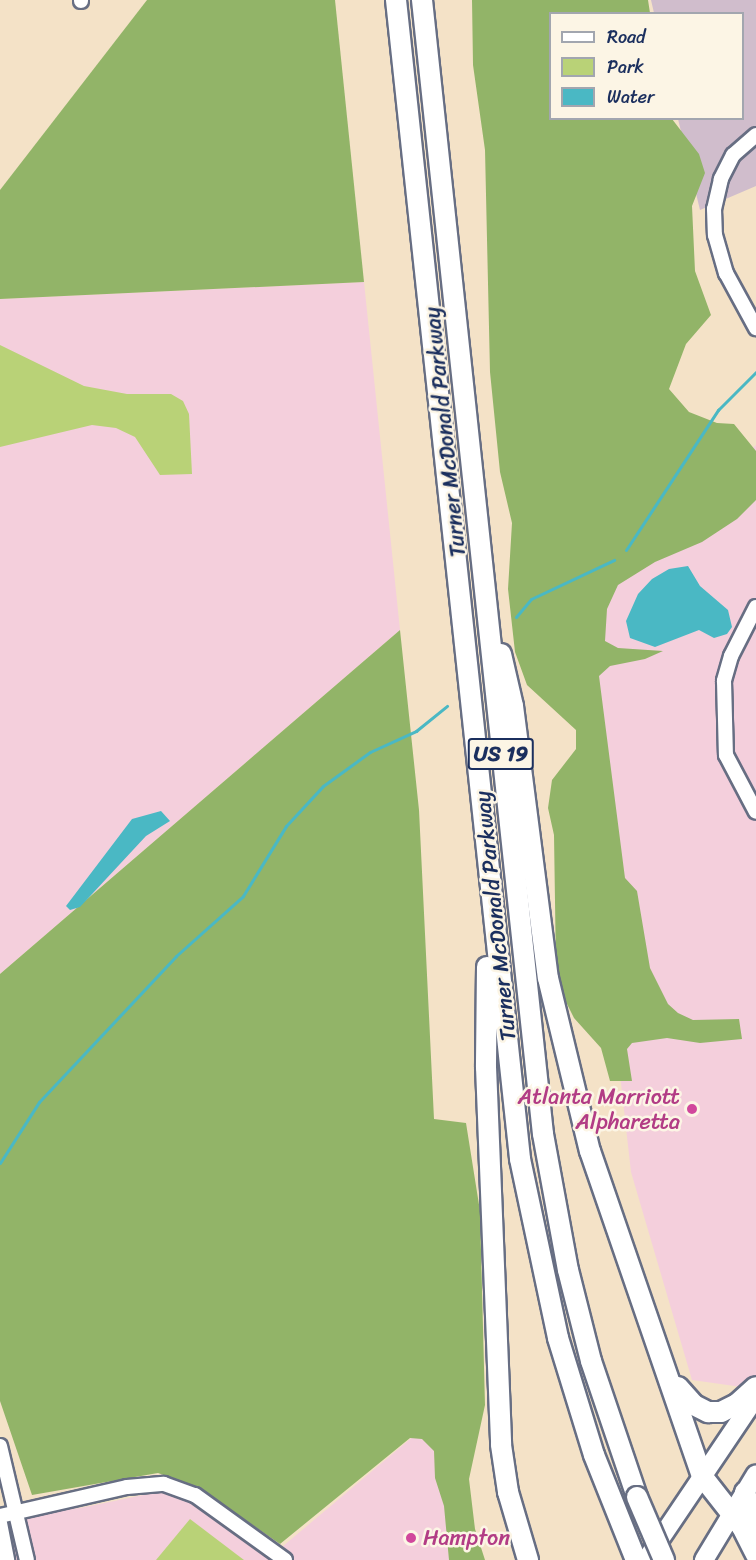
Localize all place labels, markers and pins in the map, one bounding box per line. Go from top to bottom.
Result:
place label: Atlanta Marriott Alpharetta [518,1083,680,1134]
marker: Atlanta Marriott Alpharetta [685,1102,699,1116]
place label: Hampton [423,1525,510,1551]
marker: Hampton [404,1531,418,1545]

